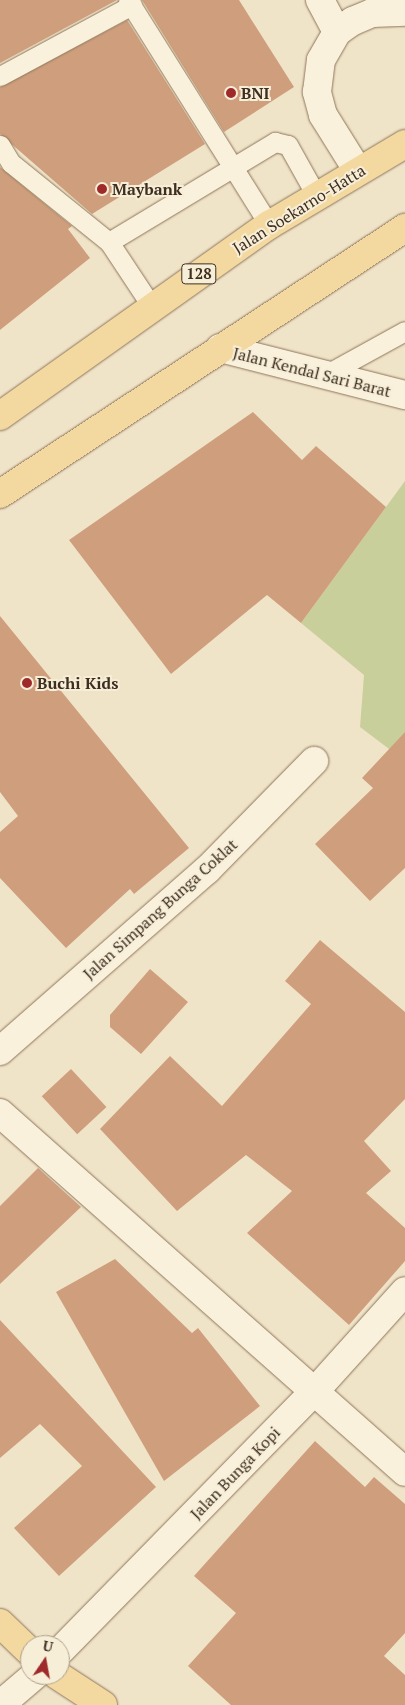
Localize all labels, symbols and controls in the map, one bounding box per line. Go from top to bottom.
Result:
place label: BNI [241,83,269,103]
marker: BNI [225,87,237,99]
street label: Jalan Soekarno-Hatta [229,160,369,258]
place label: Maybank [112,179,182,199]
marker: Maybank [96,183,108,195]
road number: 128 [180,262,218,286]
street label: Jalan Kendal Sari Barat [231,343,393,401]
place label: Buchi Kids [37,673,118,693]
marker: Buchi Kids [21,677,33,689]
street label: Jalan Simpang Bunga Coklat [79,835,241,983]
street label: Jalan Bunga Kopi [186,1423,284,1523]
north arrow [20,1635,70,1685]
text: U [41,1635,55,1656]

